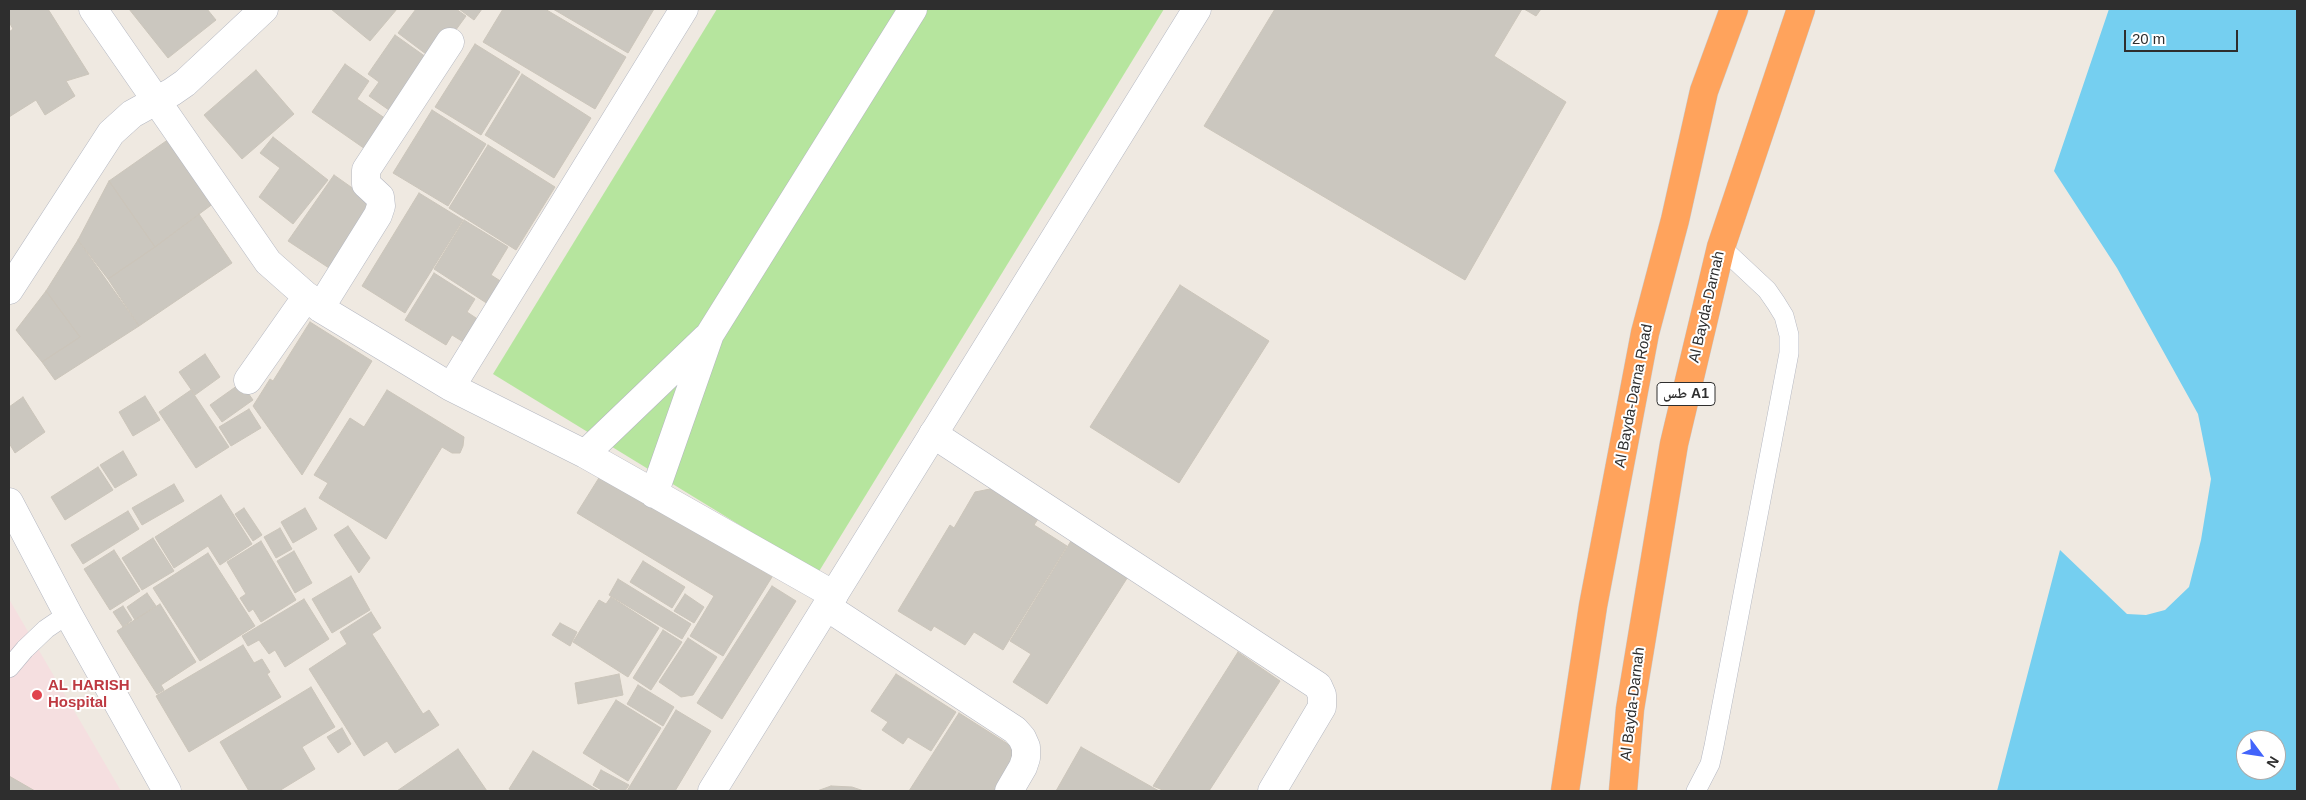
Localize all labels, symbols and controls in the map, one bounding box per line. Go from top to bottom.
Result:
scale bar [2126,20,2240,52]
text: 20 m [2132,30,2165,47]
street label: Al Bayda-Darnah [1685,249,1729,365]
street label: Al Bayda-Darna Road [1611,323,1657,469]
road number: طس A1 [1657,382,1715,406]
street label: Al Bayda-Darnah [1617,646,1649,762]
place label: AL HARISH Hospital [48,677,130,712]
marker: AL HARISH Hospital [30,688,44,702]
north arrow [2236,730,2286,780]
text: N [2264,754,2282,771]

